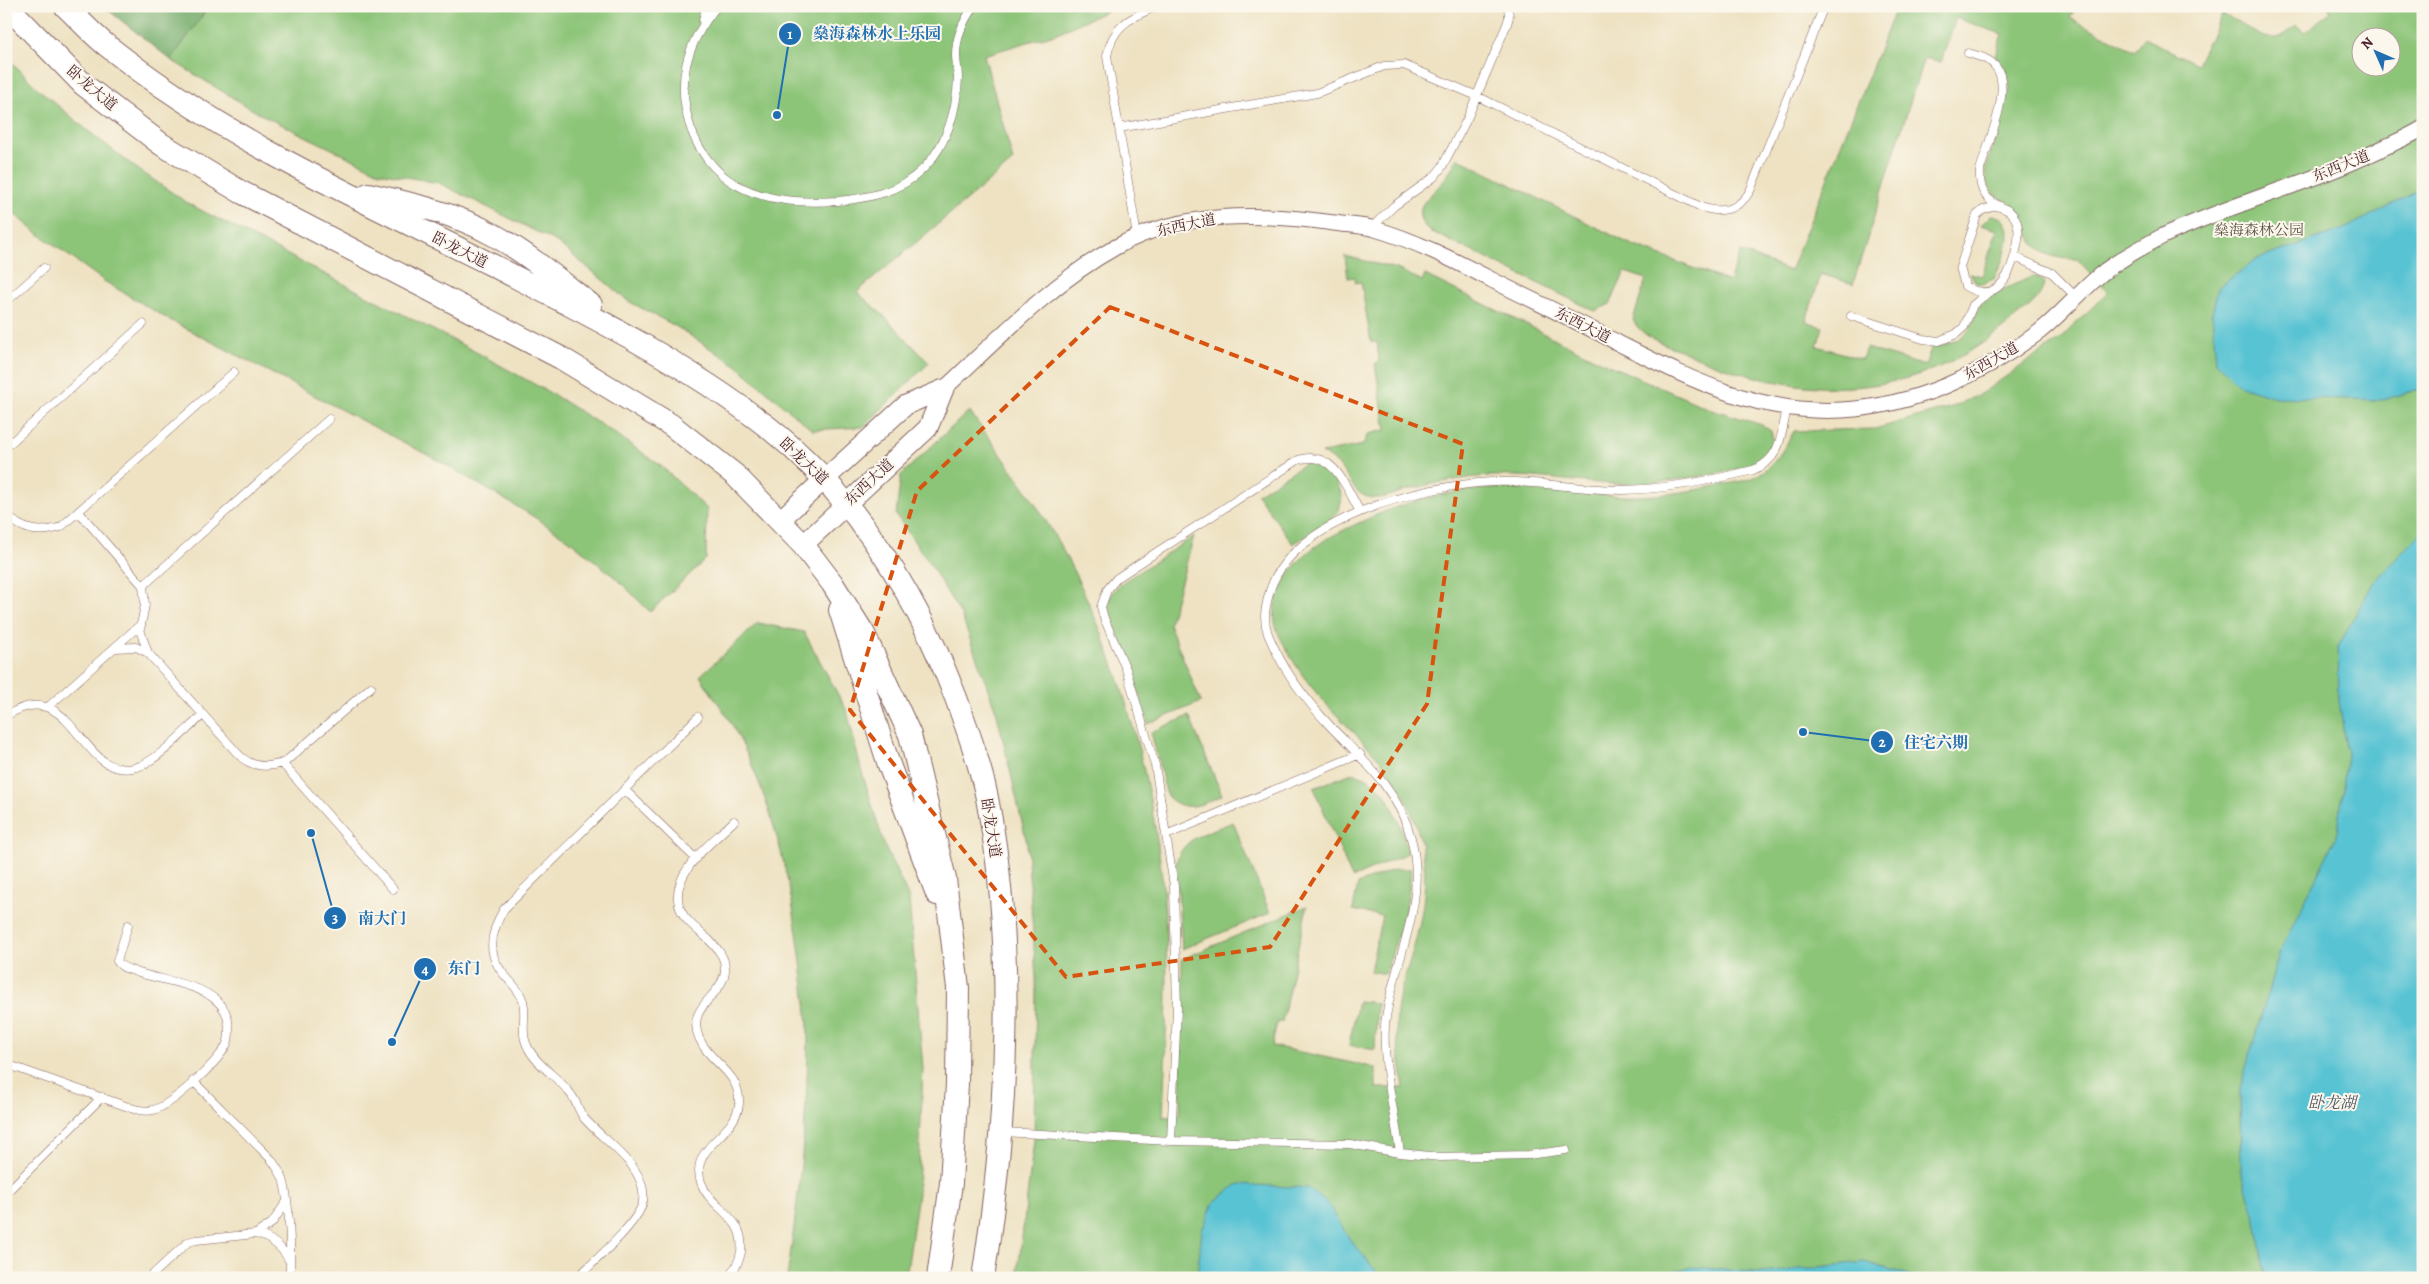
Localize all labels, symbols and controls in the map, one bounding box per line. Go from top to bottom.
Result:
callout: 燊海森林水上乐园 [778,18,951,49]
text: 燊海森林水上乐园 [813,23,941,45]
text: 1 [787,24,793,44]
north arrow [2352,28,2402,78]
text: N [2357,33,2377,53]
street label: 卧龙大道 [63,61,121,115]
street label: 东西大道 [2309,145,2373,187]
street label: 东西大道 [1155,209,1217,241]
park label: 燊海森林公园 [2214,220,2304,240]
street label: 卧龙大道 [429,227,491,273]
street label: 东西大道 [1552,302,1614,348]
street label: 东西大道 [1960,337,2022,385]
street label: 卧龙大道 [775,433,833,489]
street label: 东西大道 [840,454,898,510]
callout: 住宅六期 [1869,727,1978,758]
text: 2 [1878,732,1886,752]
text: 住宅六期 [1904,732,1968,754]
street label: 卧龙大道 [976,797,1006,859]
callout: 南大门 [323,903,416,934]
text: 3 [332,908,338,928]
text: 南大门 [358,908,406,930]
callout: 东门 [413,953,490,984]
text: 东门 [448,958,480,980]
text: 4 [421,959,429,979]
water label: 卧龙湖 [2308,1092,2359,1114]

